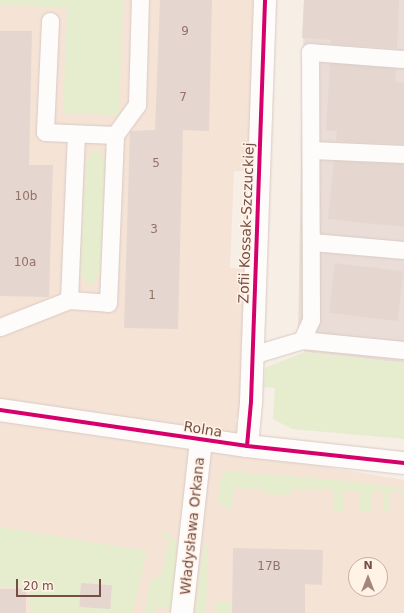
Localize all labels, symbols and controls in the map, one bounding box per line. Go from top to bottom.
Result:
house number: 9 [181,25,189,39]
house number: 7 [179,91,187,105]
street label: Zofii Kossak-Szczuckiej [235,142,257,304]
house number: 5 [152,157,160,171]
house number: 10b [15,190,37,204]
house number: 3 [150,223,158,237]
house number: 10a [14,256,36,270]
house number: 1 [148,289,156,303]
street label: Rolna [182,418,224,440]
street label: Władysława Orkana [176,456,208,596]
north arrow [348,557,388,597]
text: N [363,559,373,572]
house number: 17B [257,560,281,574]
scale bar [18,571,103,597]
text: 20 m [23,579,54,593]

